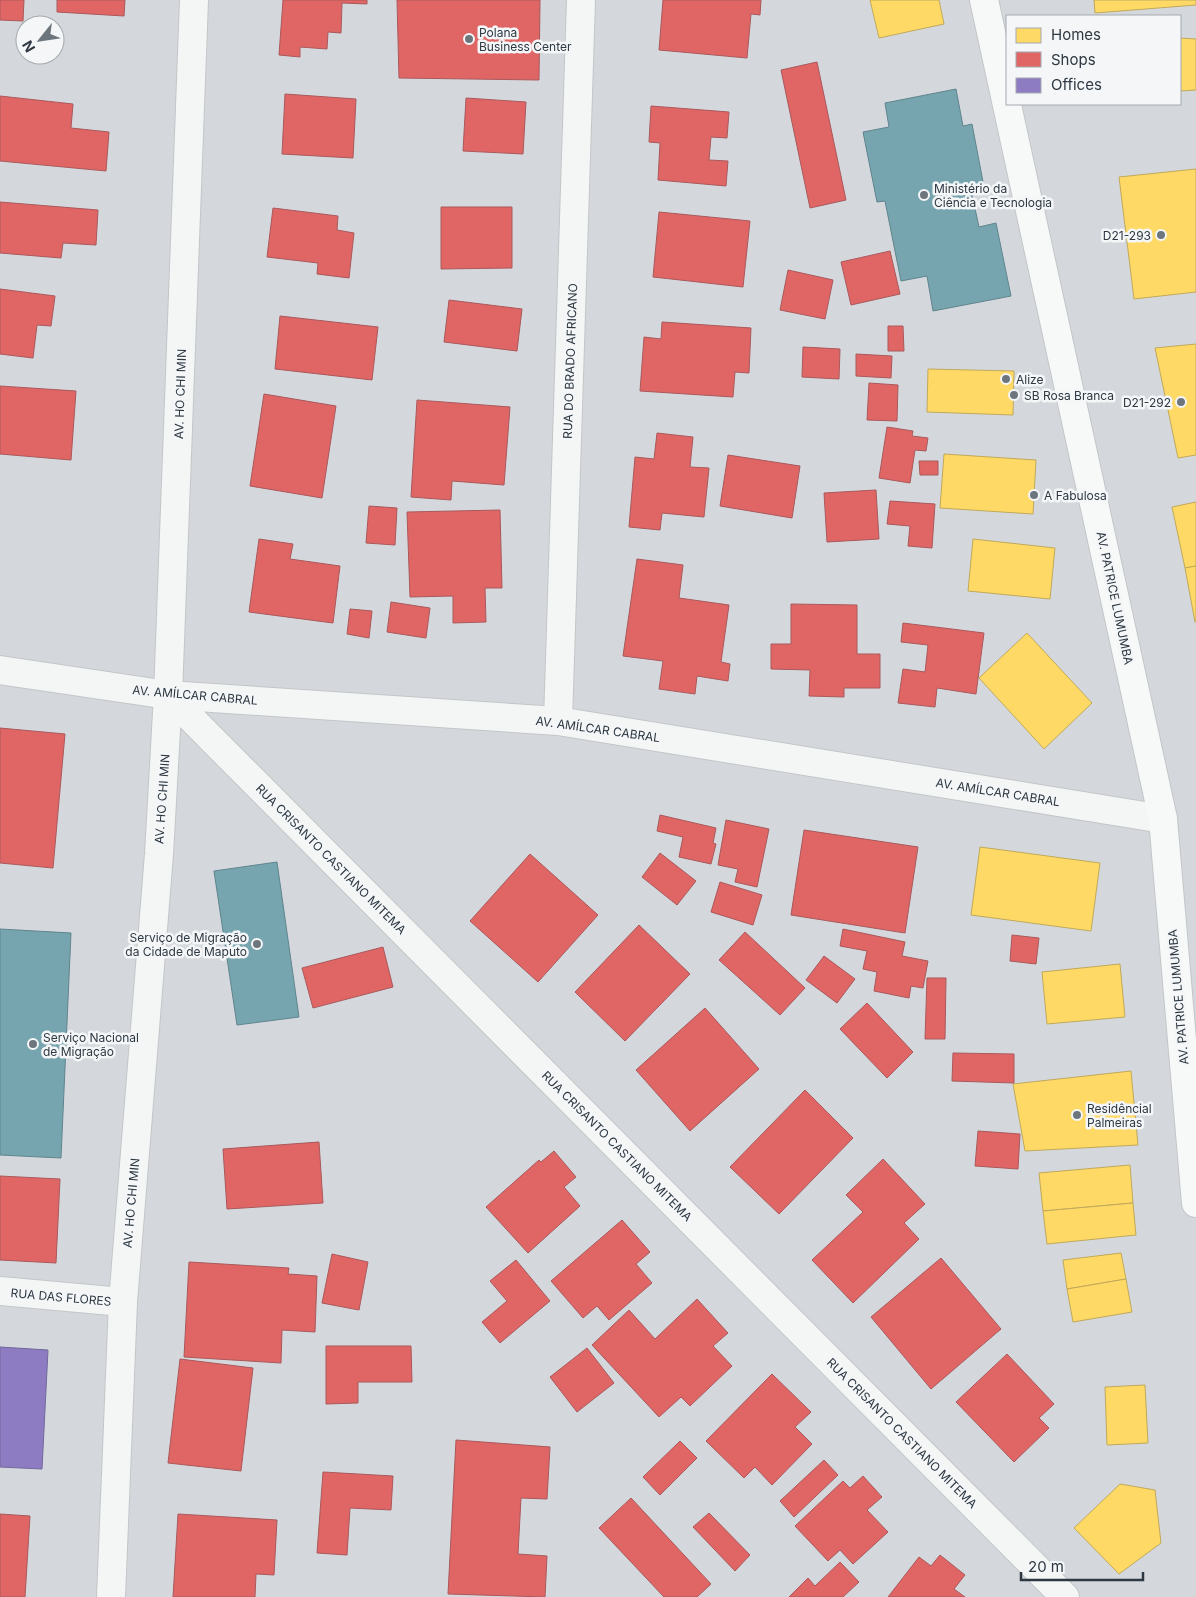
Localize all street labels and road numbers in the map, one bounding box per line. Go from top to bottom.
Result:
street label: RUA DO BRADO AFRICANO [560,283,580,439]
street label: AV. HO CHI MIN [171,349,189,439]
street label: AV. PATRICE LUMUMBA [1094,530,1136,666]
street label: AV. AMÍLCAR CABRAL [132,682,258,708]
street label: AV. AMÍLCAR CABRAL [535,713,661,745]
street label: AV. HO CHI MIN [151,753,173,845]
street label: AV. AMÍLCAR CABRAL [935,775,1061,809]
street label: RUA CRISANTO CASTIANO MITEMA [253,781,409,937]
street label: AV. PATRICE LUMUMBA [1165,929,1191,1065]
street label: RUA CRISANTO CASTIANO MITEMA [539,1068,695,1224]
street label: AV. HO CHI MIN [120,1157,142,1249]
street label: RUA DAS FLORES [10,1285,112,1309]
street label: RUA CRISANTO CASTIANO MITEMA [824,1355,980,1511]

